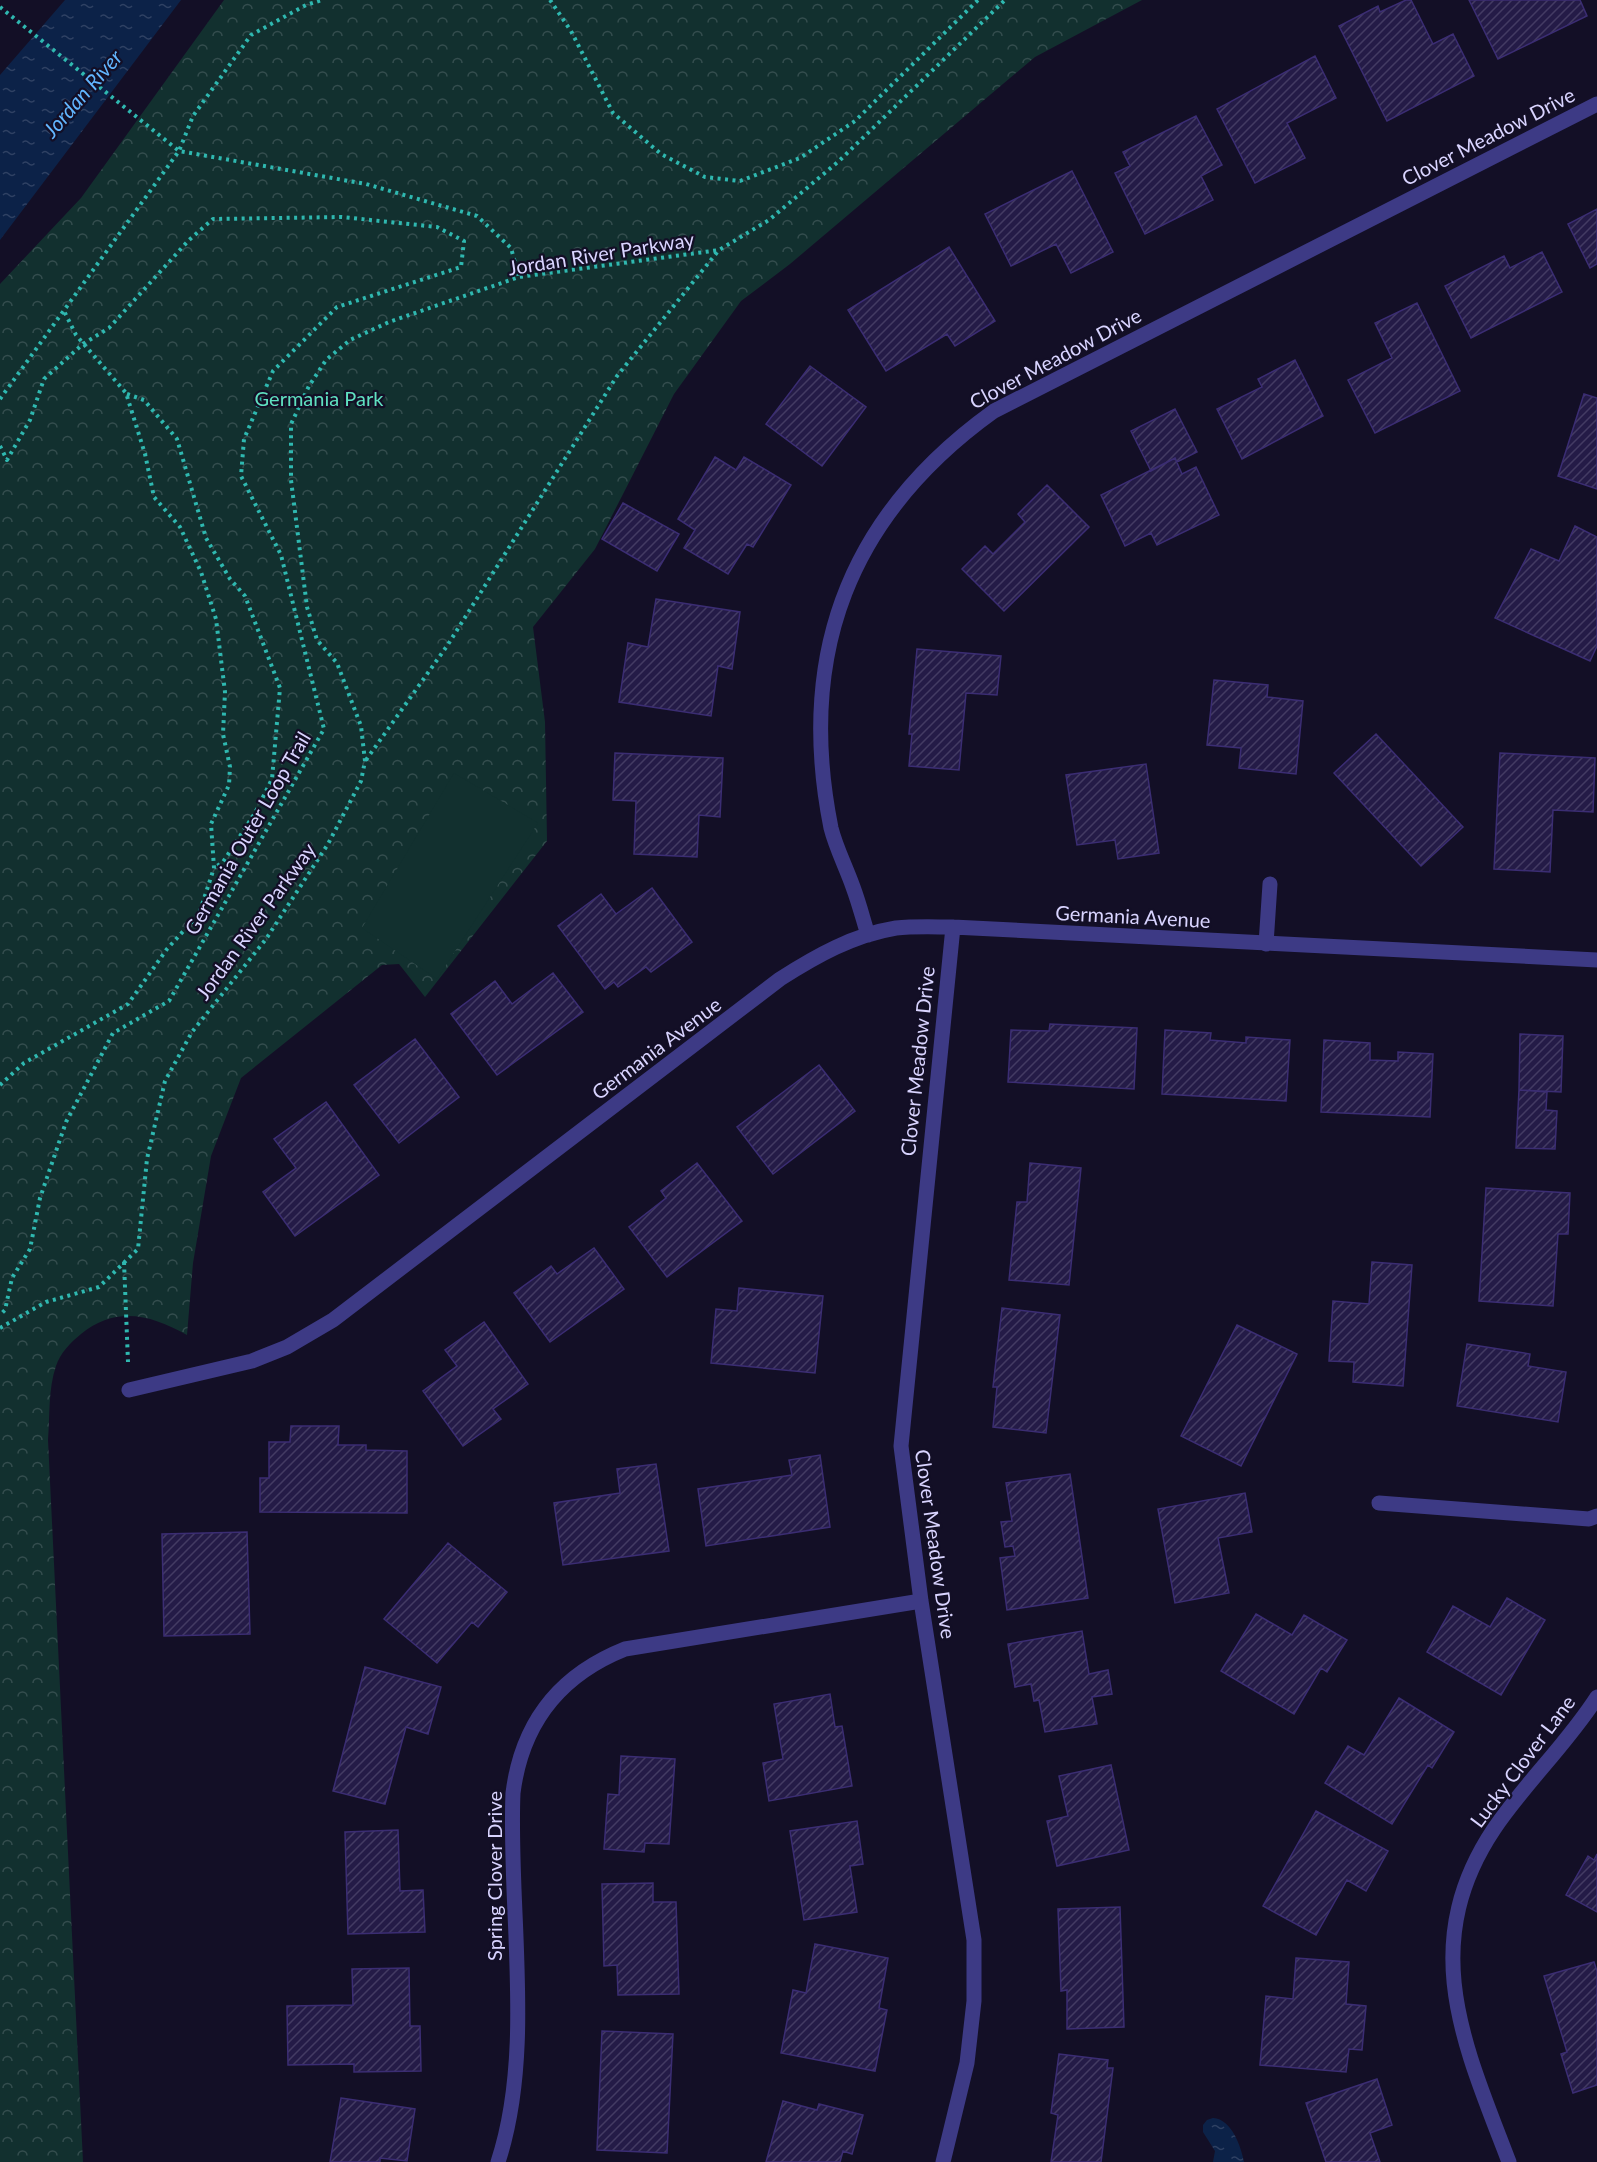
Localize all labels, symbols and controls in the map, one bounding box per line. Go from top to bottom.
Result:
water label: Jordan River [37,44,127,143]
street label: Clover Meadow Drive [1397,82,1579,190]
street label: Jordan River Parkway [506,226,696,280]
street label: Clover Meadow Drive [965,303,1145,413]
park label: Germania Park [255,386,384,410]
street label: Germania Outer Loop Trail [179,727,315,939]
street label: Jordan River Parkway [190,837,320,1004]
street label: Germania Avenue [1055,900,1211,932]
street label: Clover Meadow Drive [895,965,939,1157]
street label: Germania Avenue [587,992,725,1104]
street label: Clover Meadow Drive [911,1448,961,1640]
street label: Lucky Clover Lane [1465,1690,1579,1832]
street label: Spring Clover Drive [482,1791,506,1961]

